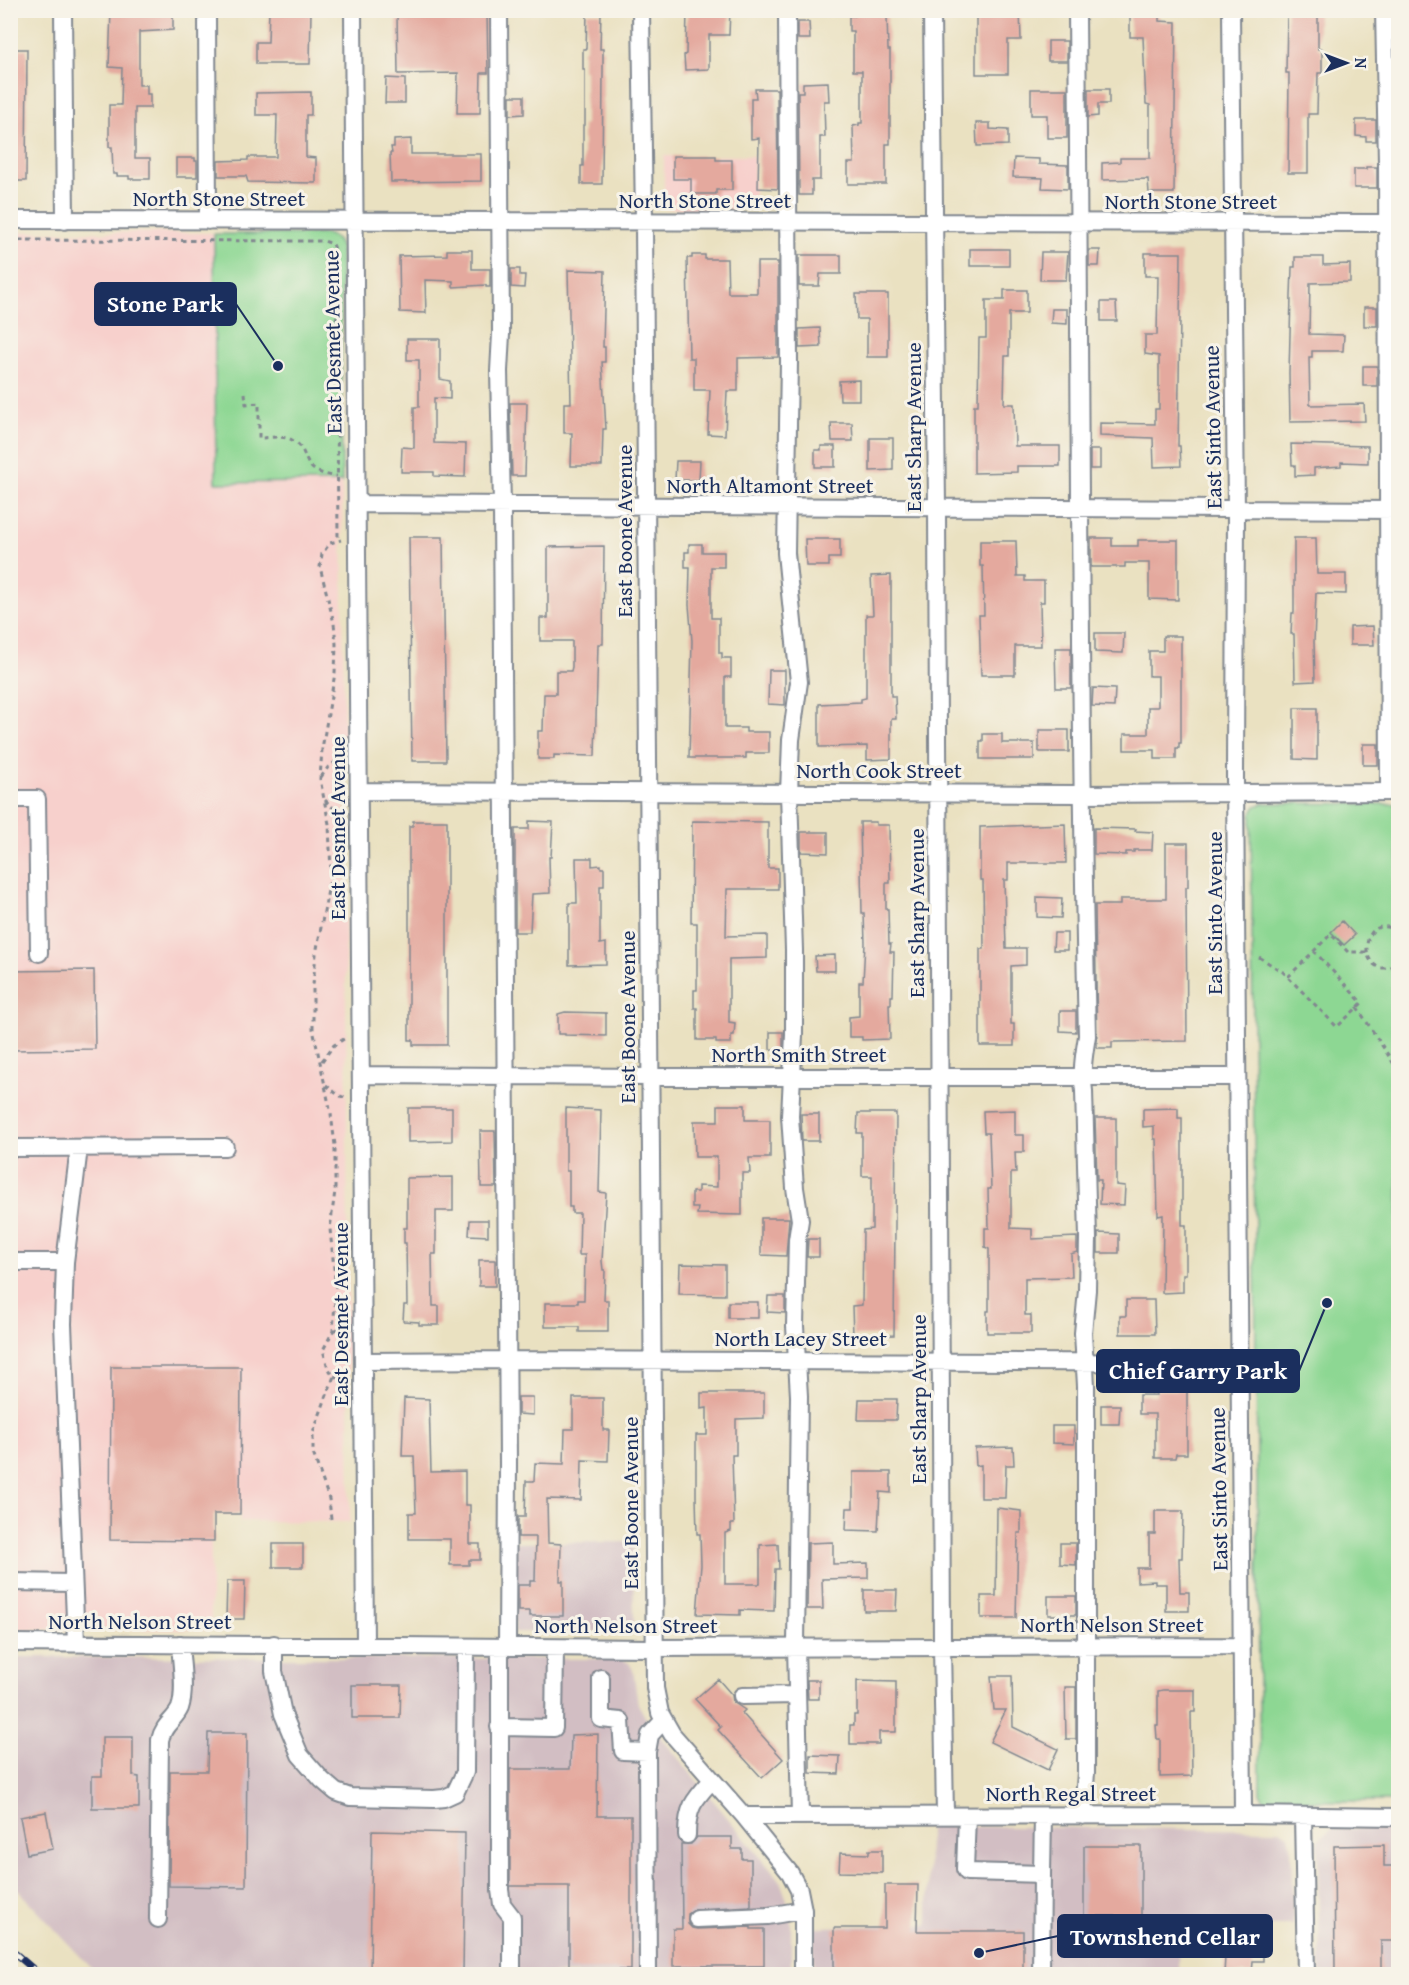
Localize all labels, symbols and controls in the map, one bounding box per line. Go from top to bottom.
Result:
north arrow [1316,33,1376,93]
text: N [1349,58,1373,69]
street label: North Stone Street [133,182,306,214]
street label: North Stone Street [619,184,792,216]
street label: North Stone Street [1105,185,1278,217]
street label: East Desmet Avenue [314,250,350,434]
callout: Stone Park [95,283,236,325]
text: Stone Park [107,286,224,321]
street label: East Sharp Avenue [897,342,929,512]
street label: East Sinto Avenue [1195,345,1229,509]
street label: East Boone Avenue [608,445,640,617]
street label: North Altamont Street [666,469,874,501]
street label: East Desmet Avenue [321,736,353,920]
street label: North Cook Street [796,754,962,786]
street label: East Sharp Avenue [900,828,932,998]
street label: East Sinto Avenue [1198,831,1230,995]
street label: East Boone Avenue [611,931,643,1103]
street label: North Smith Street [711,1038,887,1070]
street label: East Desmet Avenue [324,1222,356,1406]
street label: East Sharp Avenue [902,1314,934,1484]
street label: North Lacey Street [715,1322,887,1354]
callout: Chief Garry Park [1097,1350,1299,1392]
text: Chief Garry Park [1109,1353,1287,1388]
street label: East Sinto Avenue [1201,1407,1235,1571]
street label: East Boone Avenue [614,1417,646,1589]
street label: North Nelson Street [48,1605,232,1637]
street label: North Nelson Street [1020,1608,1204,1640]
street label: North Nelson Street [534,1609,718,1641]
street label: North Regal Street [986,1777,1157,1809]
callout: Townshend Cellar [1058,1915,1272,1957]
text: Townshend Cellar [1070,1919,1260,1954]

